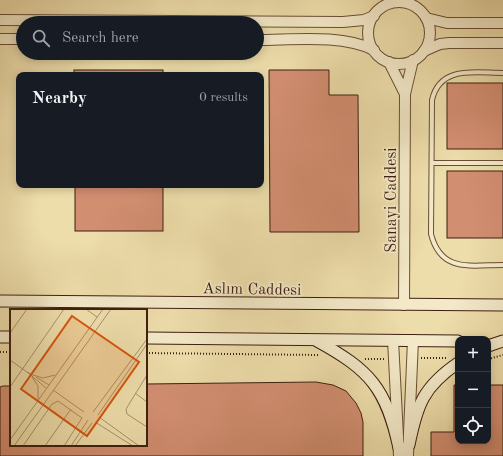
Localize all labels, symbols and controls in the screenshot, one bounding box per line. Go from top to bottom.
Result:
search box [16,16,264,60]
icon: search [30,27,52,49]
text: Search here [62,31,139,46]
text: Nearby [32,90,87,107]
text: 0 results [199,91,248,104]
street label: Sanayi Caddesi [384,147,400,253]
street label: Aslım Caddesi [202,281,302,299]
inset map [10,309,147,446]
map controls [455,336,491,444]
button: + [455,336,491,372]
button: − [455,372,491,408]
button: locate [455,408,491,444]

